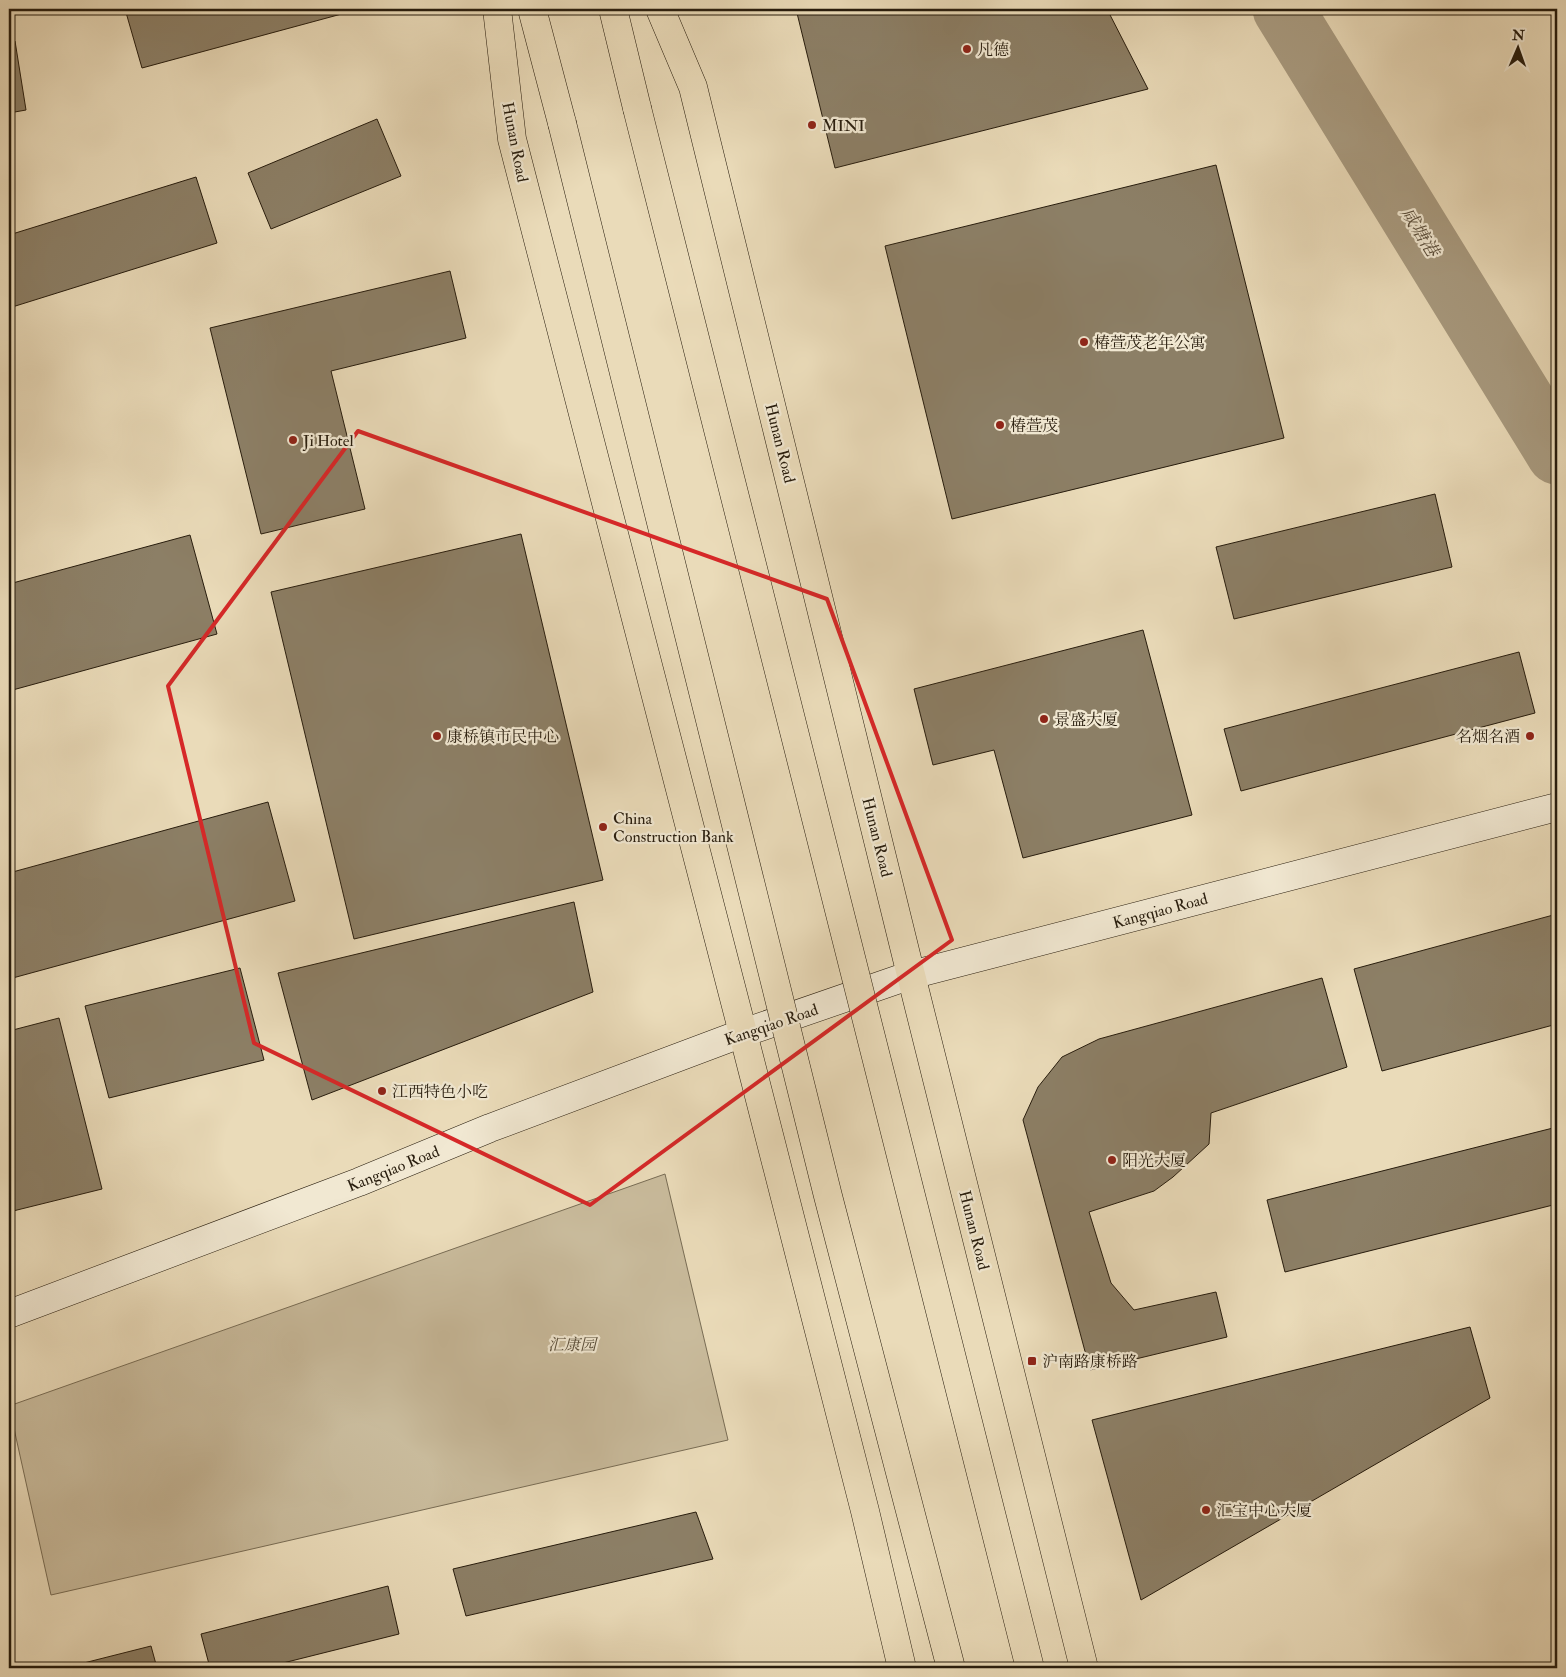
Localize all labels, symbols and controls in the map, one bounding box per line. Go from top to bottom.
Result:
north arrow [1494,22,1544,72]
text: N [1511,27,1525,44]
place label: 凡德 [977,40,1009,60]
marker: 凡德 [961,43,973,55]
street label: Hunan Road [497,100,533,184]
place label: MINI [822,116,865,136]
marker: MINI [806,119,818,131]
water label: 咸塘港 [1396,203,1445,263]
place label: 椿萱茂老年公寓 [1094,333,1206,353]
marker: 椿萱茂老年公寓 [1078,336,1090,348]
street label: Hunan Road [761,401,800,485]
place label: 椿萱茂 [1010,416,1058,436]
marker: 椿萱茂 [994,419,1006,431]
place label: Ji Hotel [302,431,354,452]
marker: Ji Hotel [287,434,299,446]
place label: 景盛大厦 [1054,710,1118,730]
marker: 景盛大厦 [1038,713,1050,725]
place label: 康桥镇市民中心 [447,727,559,747]
place label: 名烟名酒 [1456,727,1520,747]
marker: 康桥镇市民中心 [431,730,443,742]
marker: 名烟名酒 [1524,730,1536,742]
street label: Hunan Road [858,795,897,879]
place label: China Construction Bank [613,809,734,847]
marker: China Construction Bank [597,821,609,833]
street label: Kangqiao Road [1111,889,1210,933]
street label: Kangqiao Road [722,1000,821,1050]
place label: 江西特色小吃 [392,1082,488,1102]
marker: 江西特色小吃 [376,1085,388,1097]
street label: Kangqiao Road [344,1141,442,1196]
place label: 阳光大厦 [1122,1151,1186,1171]
marker: 阳光大厦 [1106,1154,1118,1166]
street label: Hunan Road [955,1188,994,1272]
park label: 汇康园 [548,1335,599,1355]
place label: 沪南路康桥路 [1042,1352,1138,1372]
marker: 沪南路康桥路 [1026,1355,1038,1367]
place label: 汇宝中心大厦 [1216,1501,1312,1521]
marker: 汇宝中心大厦 [1200,1504,1212,1516]

